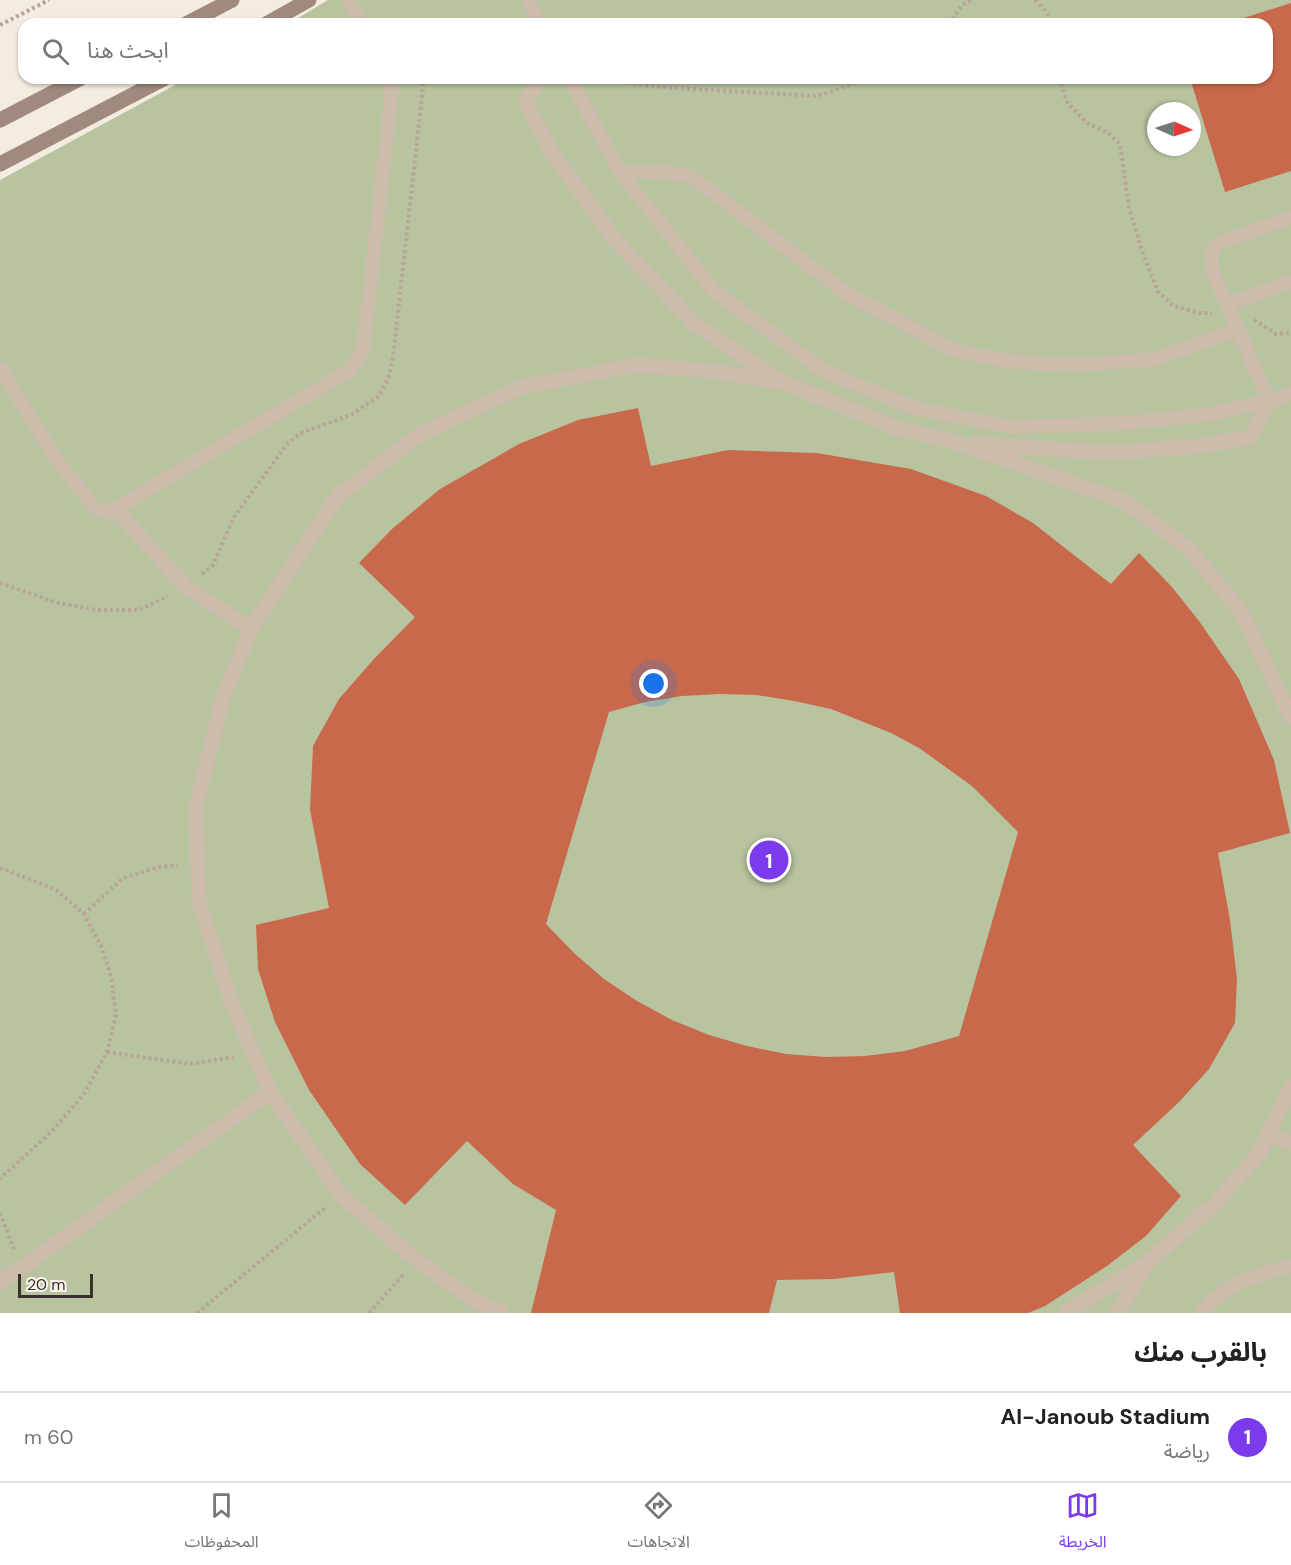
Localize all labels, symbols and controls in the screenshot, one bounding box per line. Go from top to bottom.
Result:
search box [18,18,1273,84]
icon: search [39,35,72,68]
text: ابحث هنا [87,36,169,65]
north arrow [1147,102,1201,156]
your location [639,669,668,698]
pin: 1 [750,838,788,882]
scale bar [18,1271,93,1298]
text: 20 m [27,1274,66,1295]
text: بالقرب منك [1134,1335,1267,1369]
text: Al-Janoub Stadium [1001,1402,1210,1431]
text: 60 m [24,1424,73,1450]
text: 1 [1244,1424,1251,1450]
text: رياضة [1164,1438,1210,1464]
tab: المحفوظات [184,1489,259,1559]
tab: الاتجاهات [627,1489,690,1559]
tab: الخريطة [1059,1489,1107,1559]

